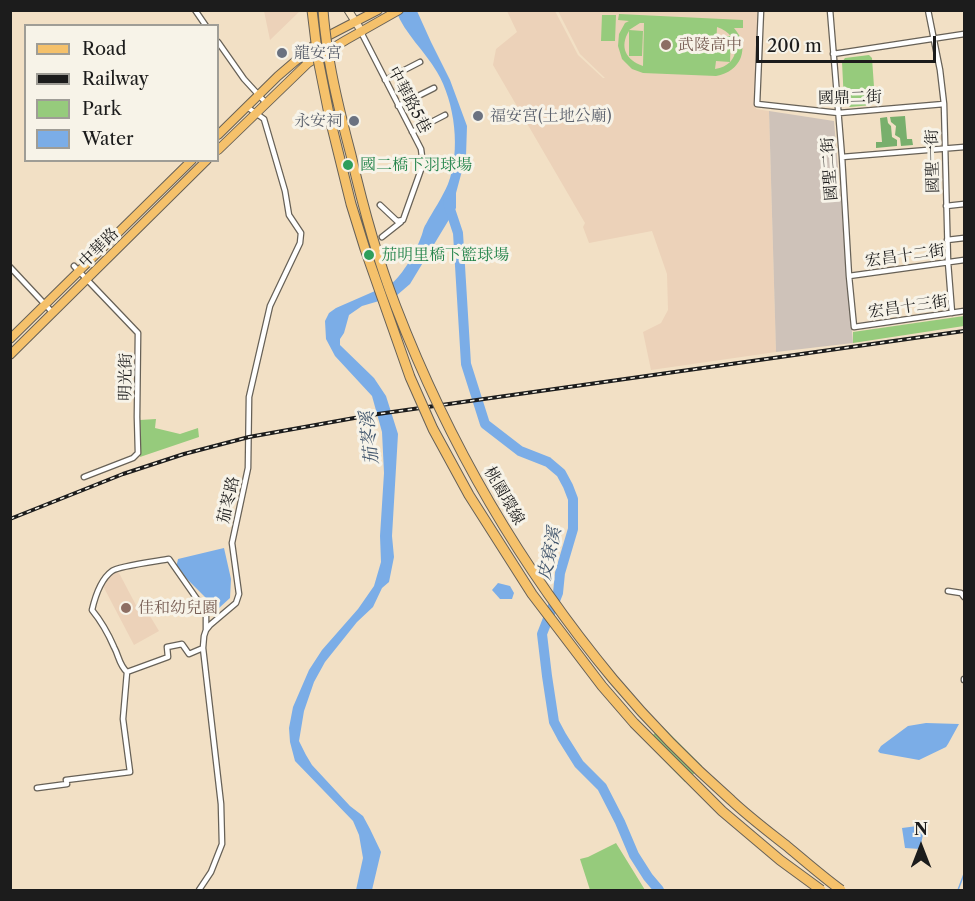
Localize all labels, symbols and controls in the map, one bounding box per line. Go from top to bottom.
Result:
legend [24,24,219,162]
scale bar [759,24,939,62]
place label: 武陵高中 [678,35,742,55]
text: 200 m [767,35,822,57]
text: Road [82,38,127,60]
marker: 武陵高中 [659,38,673,52]
place label: 龍安宮 [294,43,342,63]
marker: 龍安宮 [275,46,289,60]
street label: 中華路5巷 [383,63,435,137]
text: Railway [82,68,149,90]
street label: 國鼎二街 [818,88,882,108]
text: Park [82,98,121,120]
place label: 福安宮(土地公廟) [490,106,612,126]
marker: 福安宮(土地公廟) [471,109,485,123]
place label: 永安祠 [294,111,342,131]
marker: 永安祠 [347,114,361,128]
text: Water [82,128,134,150]
street label: 國聖一街 [923,129,943,193]
street label: 國聖二街 [818,136,842,202]
place label: 國二橋下羽球場 [360,155,472,175]
marker: 國二橋下羽球場 [341,158,355,172]
street label: 中華路 [75,224,123,272]
street label: 宏昌十二街 [864,241,946,271]
place label: 茄明里橋下籃球場 [381,245,509,265]
marker: 茄明里橋下籃球場 [362,248,376,262]
street label: 宏昌十三街 [867,292,949,322]
street label: 明光街 [116,353,136,401]
water label: 茄苳溪 [356,410,384,466]
street label: 桃園環線 [480,463,528,529]
street label: 茄苳路 [214,474,244,526]
water label: 皮寮溪 [534,525,566,583]
place label: 佳和幼兒園 [138,598,218,618]
marker: 佳和幼兒園 [119,601,133,615]
north arrow [891,817,951,877]
text: N [914,819,928,839]

